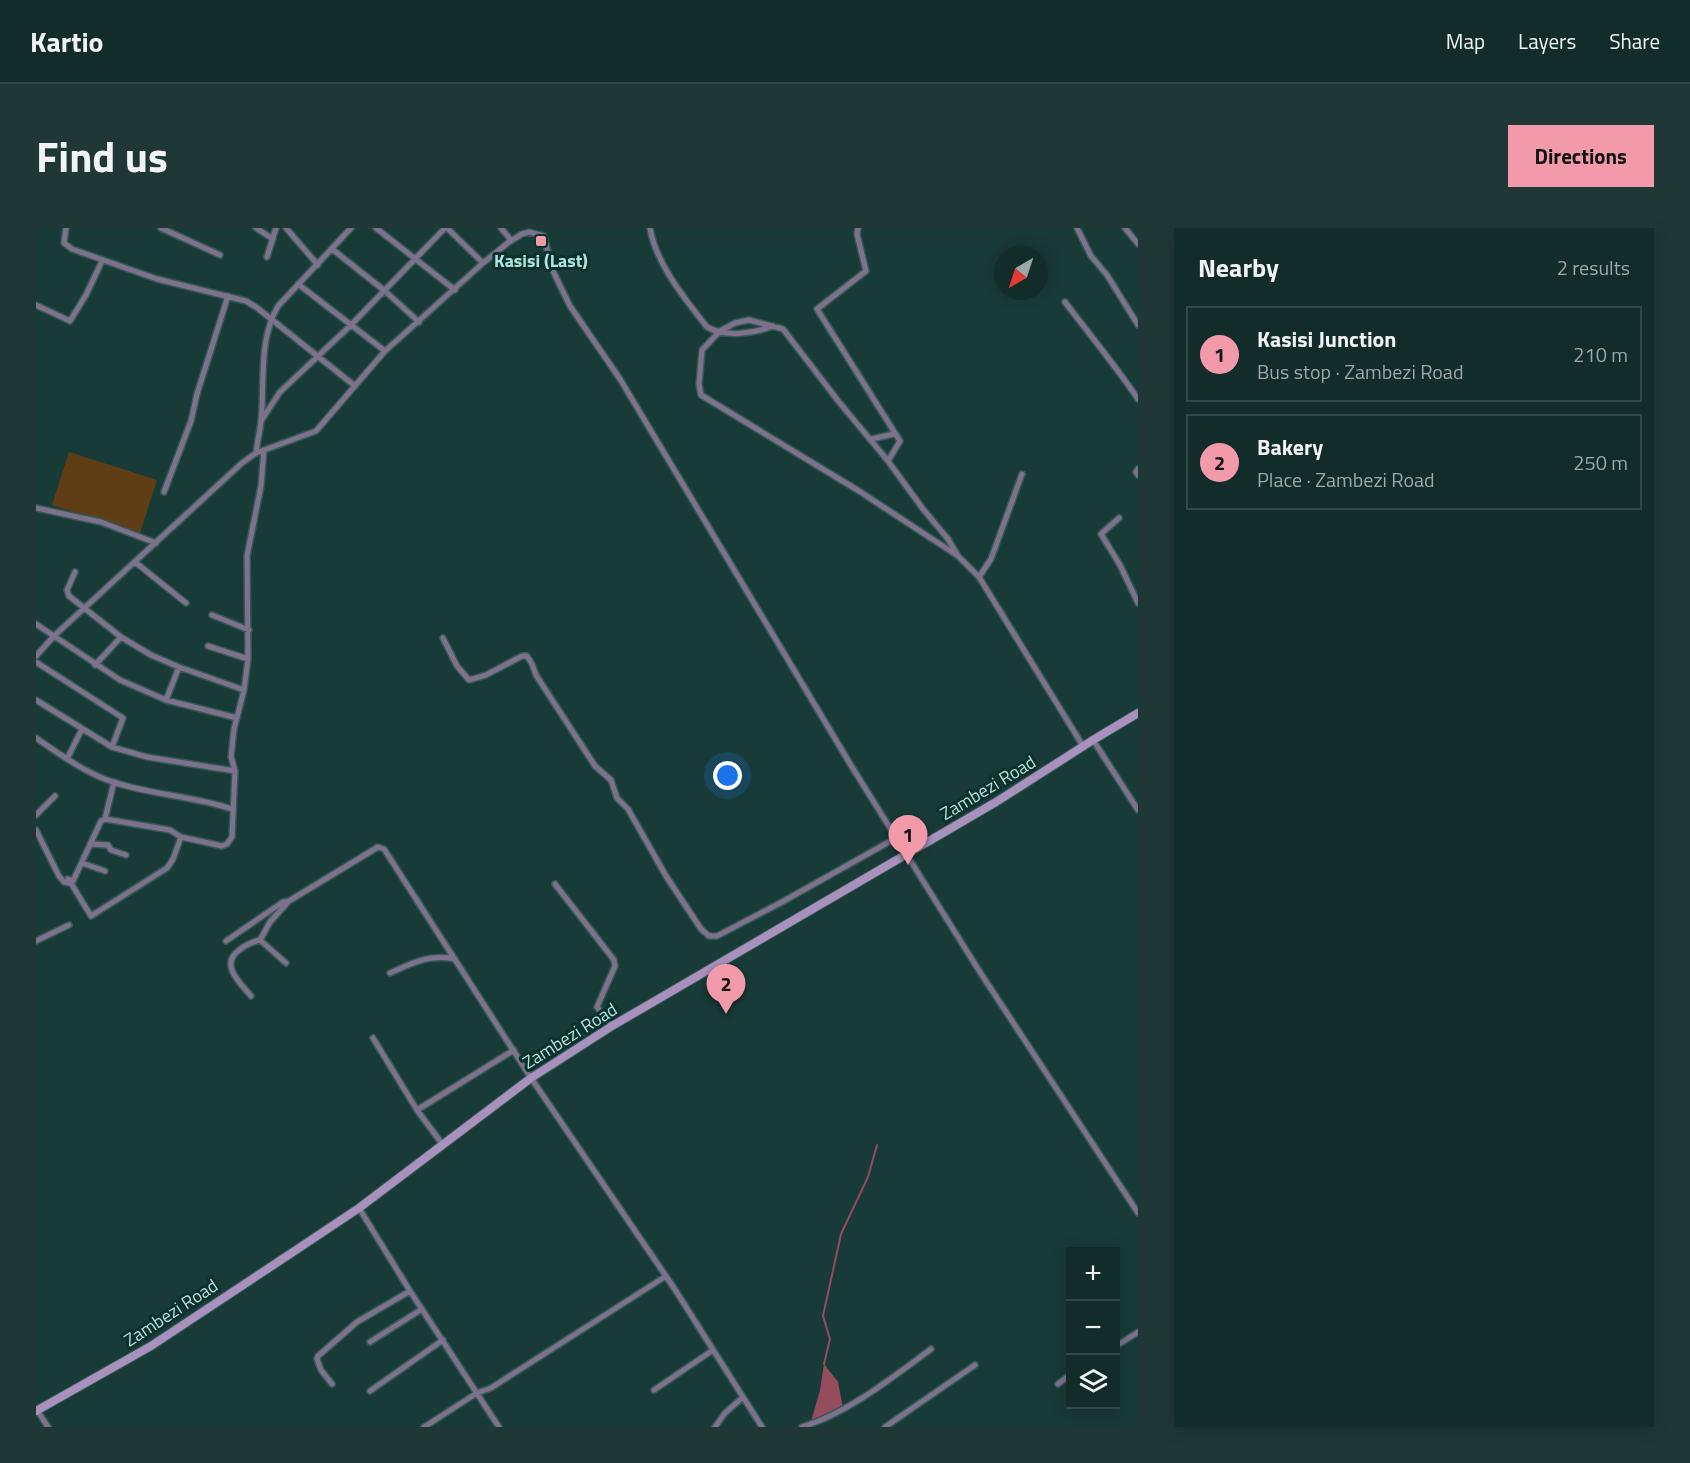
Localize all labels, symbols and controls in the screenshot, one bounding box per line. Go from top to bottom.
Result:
text: Kartio [30,20,104,63]
text: Map [1446,25,1485,57]
text: Layers [1518,25,1576,57]
text: Share [1609,25,1660,57]
text: Find us [36,124,168,188]
button: Directions [1508,125,1654,187]
marker: Kasisi (Last) [534,234,548,248]
north arrow [994,246,1048,300]
place label: Kasisi (Last) [494,247,588,274]
text: Nearby [1198,248,1279,287]
text: 2 results [1557,252,1630,283]
text: Kasisi Junction [1257,322,1396,356]
text: 1 [1214,339,1225,370]
text: 210 m [1573,339,1628,370]
text: Bus stop · Zambezi Road [1257,356,1463,387]
text: Bakery [1257,430,1323,464]
text: 2 [1214,447,1225,478]
text: 250 m [1573,447,1628,478]
text: Place · Zambezi Road [1257,464,1435,495]
street label: Zambezi Road [935,748,1041,827]
your location [713,761,742,790]
pin: 1 [888,816,928,865]
pin: 2 [706,964,746,1014]
street label: Zambezi Road [517,996,622,1075]
map controls [1066,1247,1120,1409]
button: + [1066,1247,1120,1301]
street label: Zambezi Road [118,1272,223,1353]
button: − [1066,1301,1120,1355]
button: layers [1066,1355,1120,1409]

